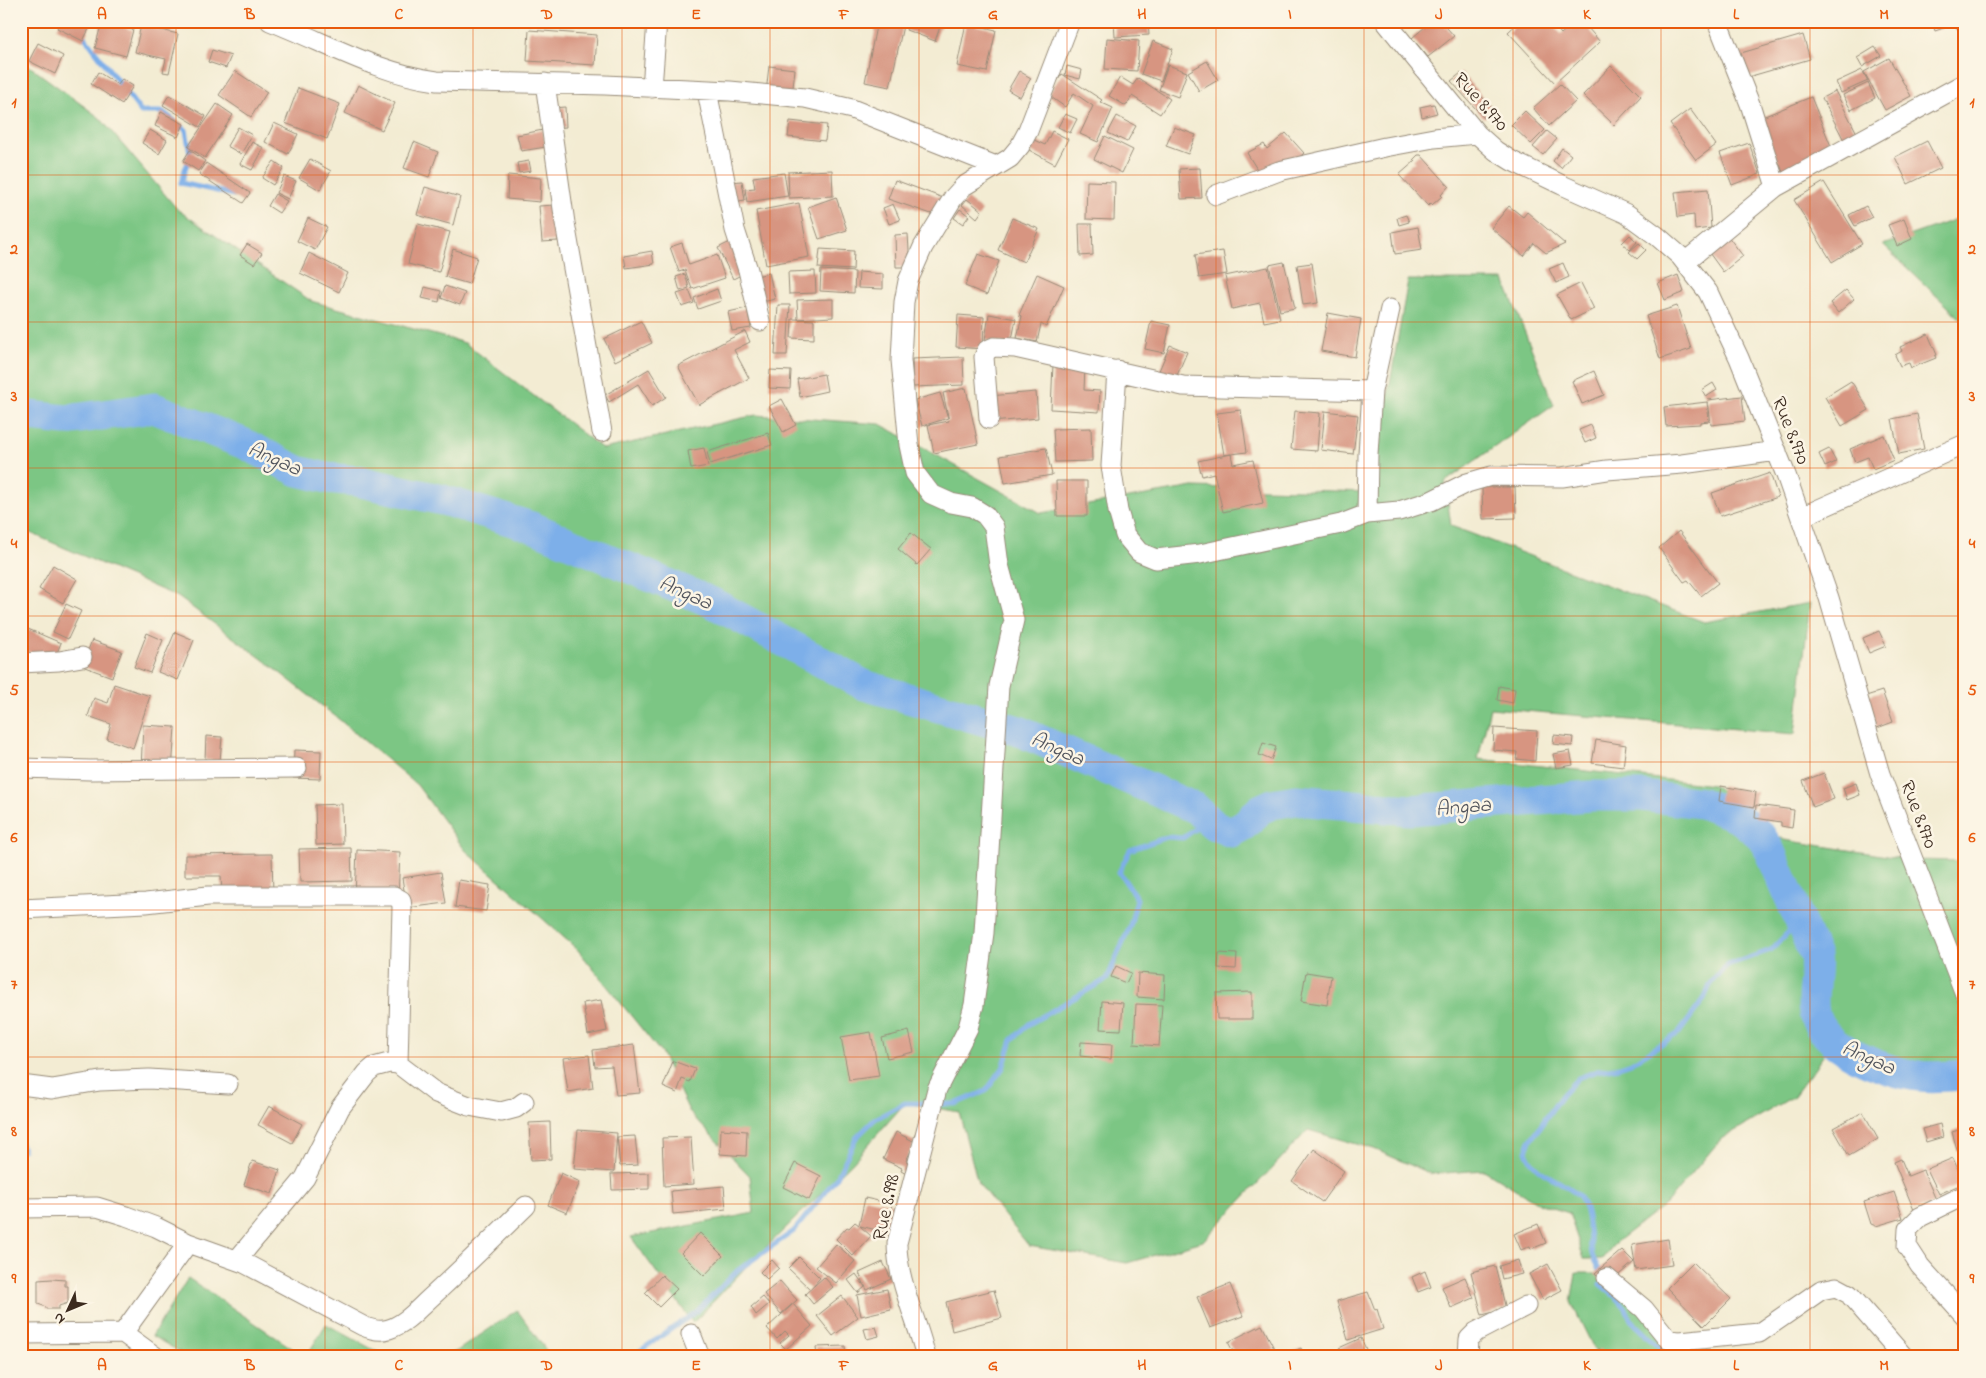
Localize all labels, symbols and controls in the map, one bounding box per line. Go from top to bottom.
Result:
text: A [97,3,107,27]
text: B [244,3,256,27]
text: C [395,3,404,27]
text: D [540,3,553,27]
text: E [691,3,701,27]
text: F [838,3,850,27]
text: G [988,3,998,27]
text: H [1137,3,1147,27]
text: I [1288,3,1292,27]
text: J [1435,3,1443,27]
text: K [1583,3,1592,27]
text: L [1733,3,1740,27]
text: M [1879,3,1889,27]
street label: Rue 8.970 [1446,67,1515,139]
text: 1 [11,91,17,115]
text: 1 [1969,91,1975,115]
text: 2 [9,238,18,262]
text: 2 [1967,238,1976,262]
text: 3 [10,385,18,409]
text: 3 [1968,385,1976,409]
street label: Rue 8.970 [1763,393,1817,470]
water label: Angaa [242,435,306,486]
text: 4 [10,532,18,556]
text: 4 [1968,532,1976,556]
water label: Angaa [653,569,717,620]
text: 5 [9,679,19,703]
text: 5 [1967,679,1977,703]
water label: Angaa [1025,725,1089,776]
street label: Rue 8.970 [1891,777,1944,854]
water label: Angaa [1434,791,1493,826]
text: 6 [9,826,18,850]
text: 6 [1967,826,1976,850]
text: 7 [11,973,18,997]
text: 7 [1969,973,1976,997]
water label: Angaa [1836,1034,1900,1085]
text: 8 [10,1120,17,1144]
text: 8 [1968,1120,1975,1144]
street label: Rue 8.998 [866,1171,909,1244]
text: 9 [11,1267,17,1291]
text: 9 [1969,1267,1975,1291]
north arrow [42,1286,92,1336]
text: N [49,1307,71,1329]
text: A [97,1354,107,1378]
text: B [244,1354,256,1378]
text: C [395,1354,404,1378]
text: D [540,1354,553,1378]
text: E [691,1354,701,1378]
text: F [838,1354,850,1378]
text: G [988,1354,998,1378]
text: H [1137,1354,1147,1378]
text: I [1288,1354,1292,1378]
text: J [1435,1354,1443,1378]
text: K [1583,1354,1592,1378]
text: L [1733,1354,1740,1378]
text: M [1879,1354,1889,1378]

